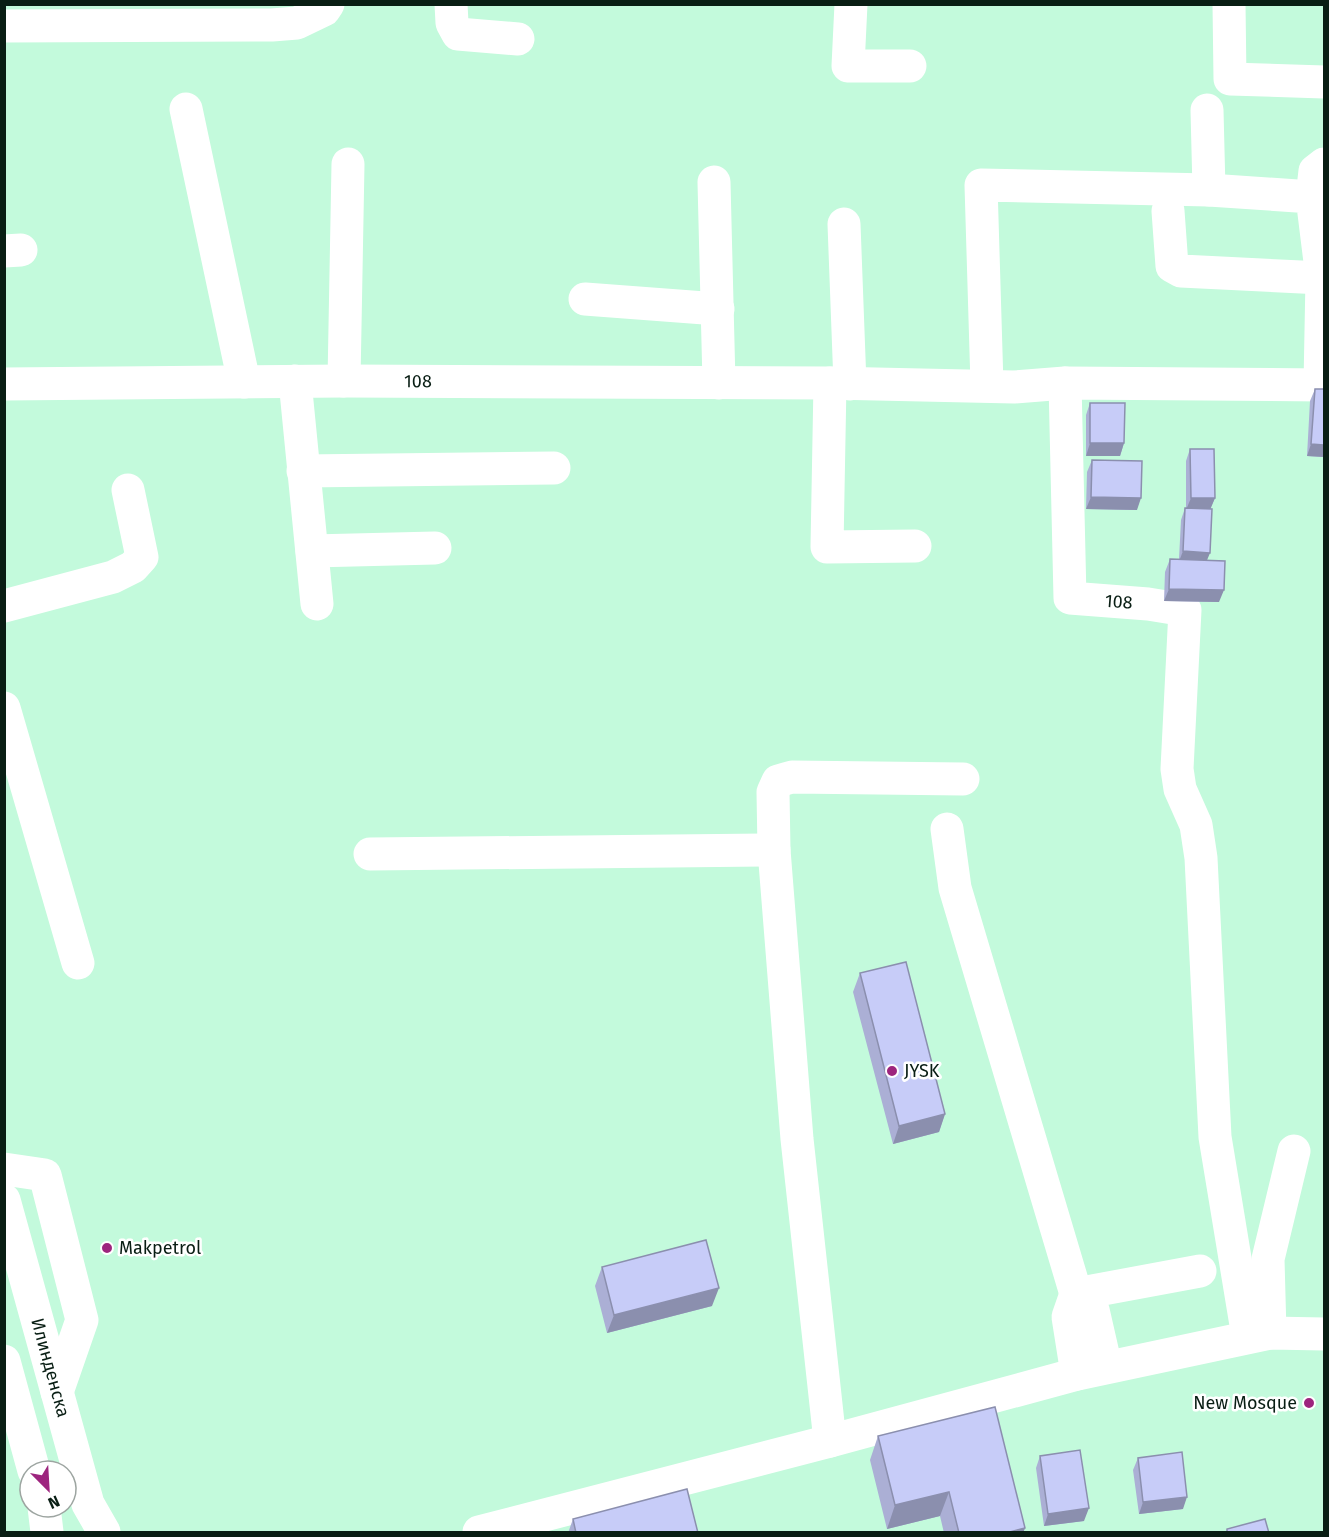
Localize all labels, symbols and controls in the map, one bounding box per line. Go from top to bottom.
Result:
street label: 108 [404,370,432,392]
street label: 108 [1104,590,1134,614]
place label: JYSK [904,1060,940,1082]
marker: JYSK [885,1064,899,1078]
place label: Makpetrol [119,1237,201,1259]
marker: Makpetrol [100,1241,114,1255]
street label: Илинденска [26,1316,75,1420]
place label: New Mosque [1193,1392,1297,1414]
marker: New Mosque [1302,1396,1316,1410]
north arrow [18,1459,78,1519]
text: N [45,1491,63,1513]

